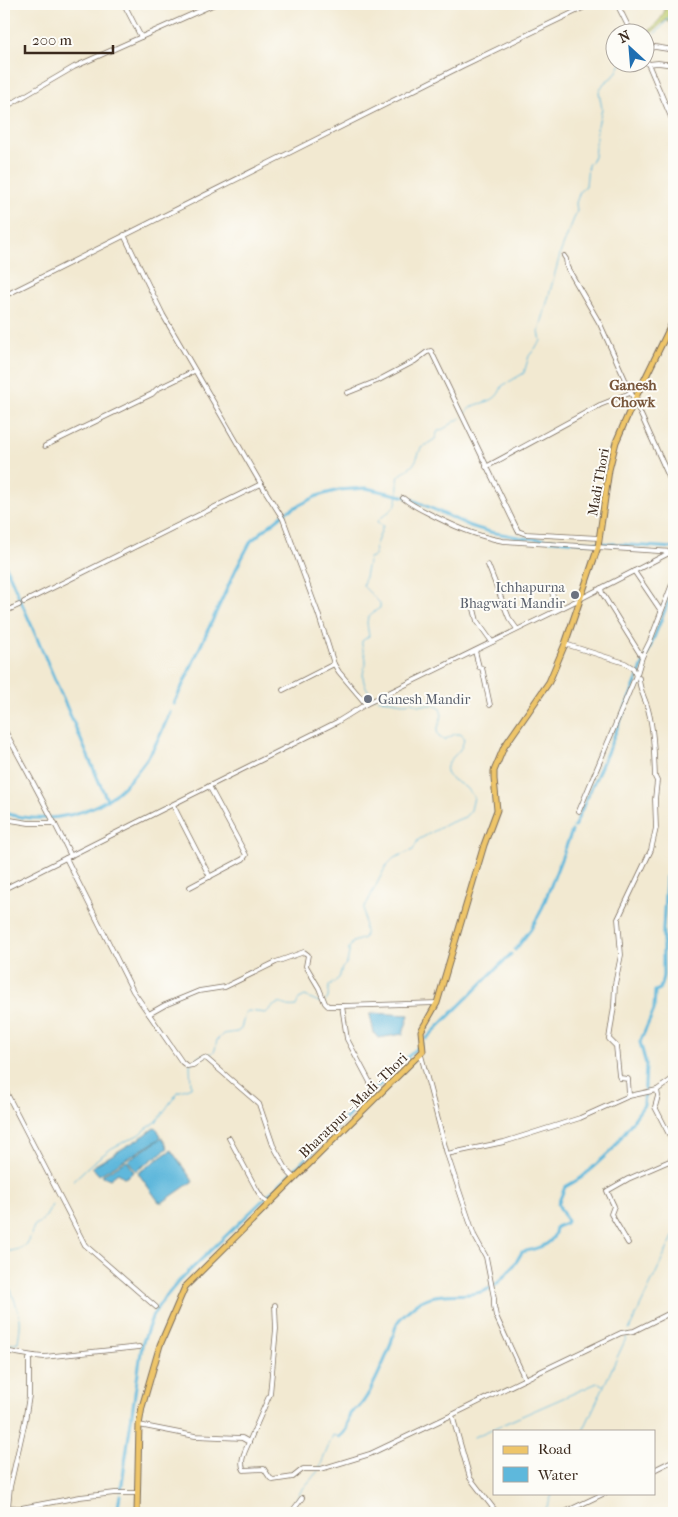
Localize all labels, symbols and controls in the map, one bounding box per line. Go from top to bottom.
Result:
scale bar [25,22,112,54]
north arrow [606,22,656,72]
text: N [616,27,633,47]
text: 200 m [32,31,72,49]
district label: Ganesh Chowk [609,376,657,411]
street label: Madi Thori [584,447,613,517]
place label: Ichhapurna Bhagwati Mandir [460,579,566,612]
marker: Ichhapurna Bhagwati Mandir [569,589,581,601]
place label: Ganesh Mandir [378,691,470,708]
marker: Ganesh Mandir [362,693,374,705]
street label: Bharatpur - Madi -Thori [296,1049,411,1162]
legend [493,1430,656,1494]
text: Road [538,1440,572,1458]
text: Water [537,1466,578,1484]

